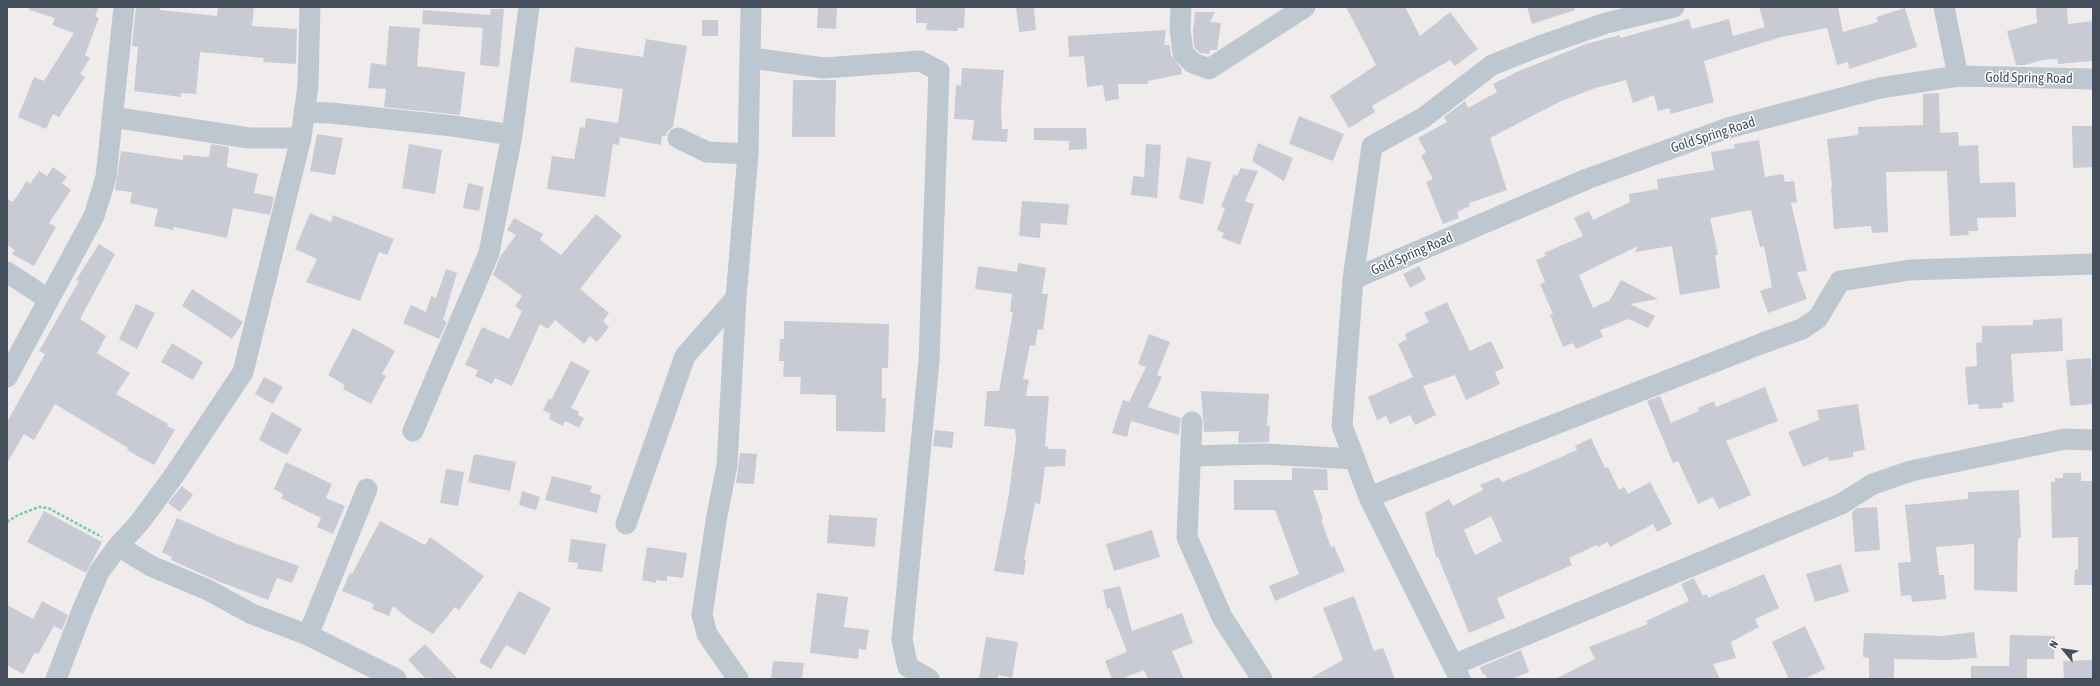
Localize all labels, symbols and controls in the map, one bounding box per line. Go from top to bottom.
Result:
street label: Gold Spring Road [1985,69,2073,87]
street label: Gold Spring Road [1669,114,1757,156]
street label: Gold Spring Road [1368,229,1456,279]
north arrow [2044,630,2084,670]
text: N [2047,638,2060,650]

